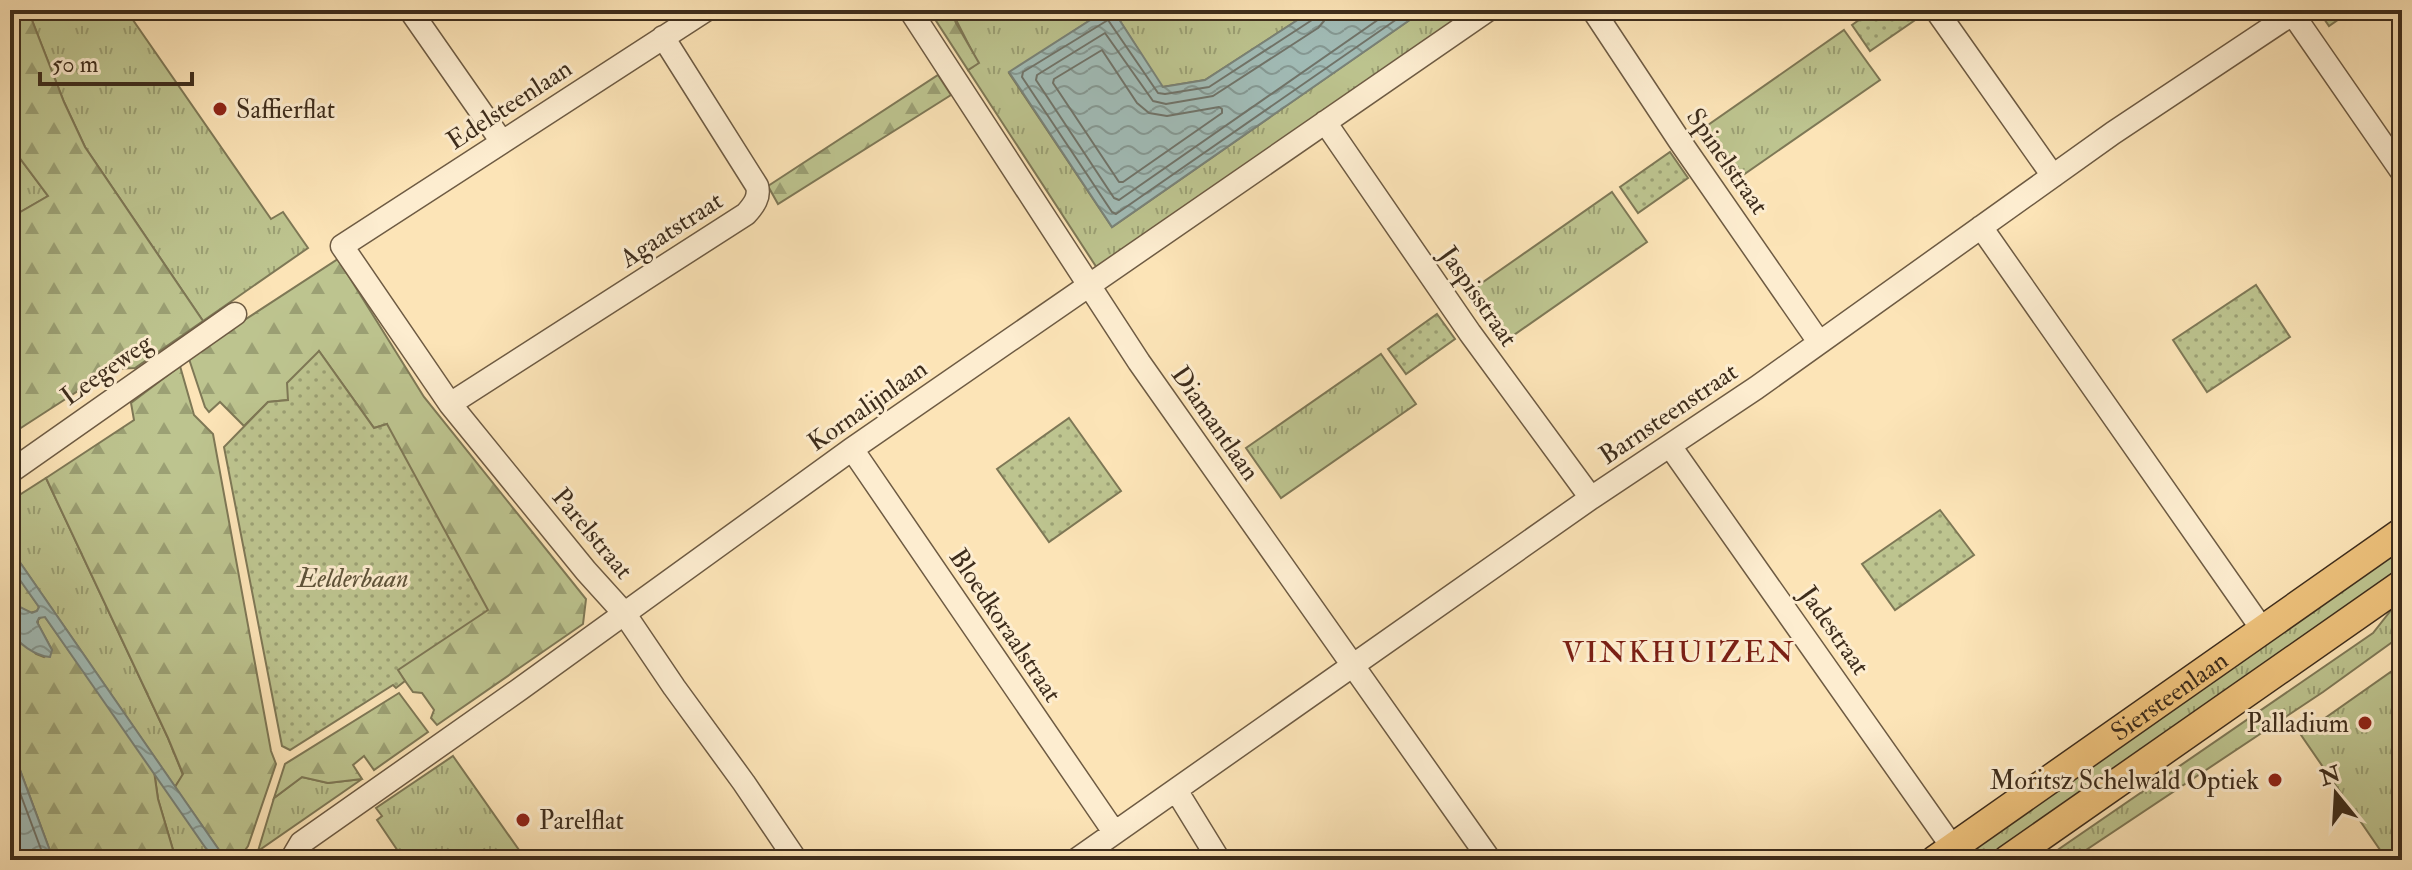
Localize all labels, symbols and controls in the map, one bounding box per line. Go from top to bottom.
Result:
scale bar [40,36,192,86]
text: 50 m [52,49,99,80]
street label: Edelsteenlaan [441,52,578,157]
place label: Saffierflat [236,94,335,126]
marker: Saffierflat [211,100,229,118]
street label: Spinelstraat [1678,102,1775,221]
street label: Agaatstraat [613,185,729,275]
street label: Jaspisstraat [1431,239,1524,354]
street label: Leegeweg [55,326,159,413]
street label: Kornalijnlaan [802,353,933,459]
street label: Barnsteenstraat [1593,356,1744,472]
street label: Diamantlaan [1164,360,1266,487]
street label: Parelstraat [545,482,640,586]
street label: Bloedkoraalstraat [942,543,1068,709]
park label: Eelderbaan [295,563,409,595]
street label: Jadestraat [1791,579,1876,681]
district label: VINKHUIZEN [1562,634,1796,671]
street label: Siersteenlaan [2105,644,2234,749]
place label: Palladium [2246,708,2349,740]
marker: Palladium [2356,714,2374,732]
north arrow [2296,754,2376,834]
text: N [2315,759,2344,793]
place label: Moritsz Schelwald Optiek [1990,765,2260,798]
marker: Moritsz Schelwald Optiek [2266,771,2284,789]
place label: Parelflat [539,805,624,837]
marker: Parelflat [514,811,532,829]

